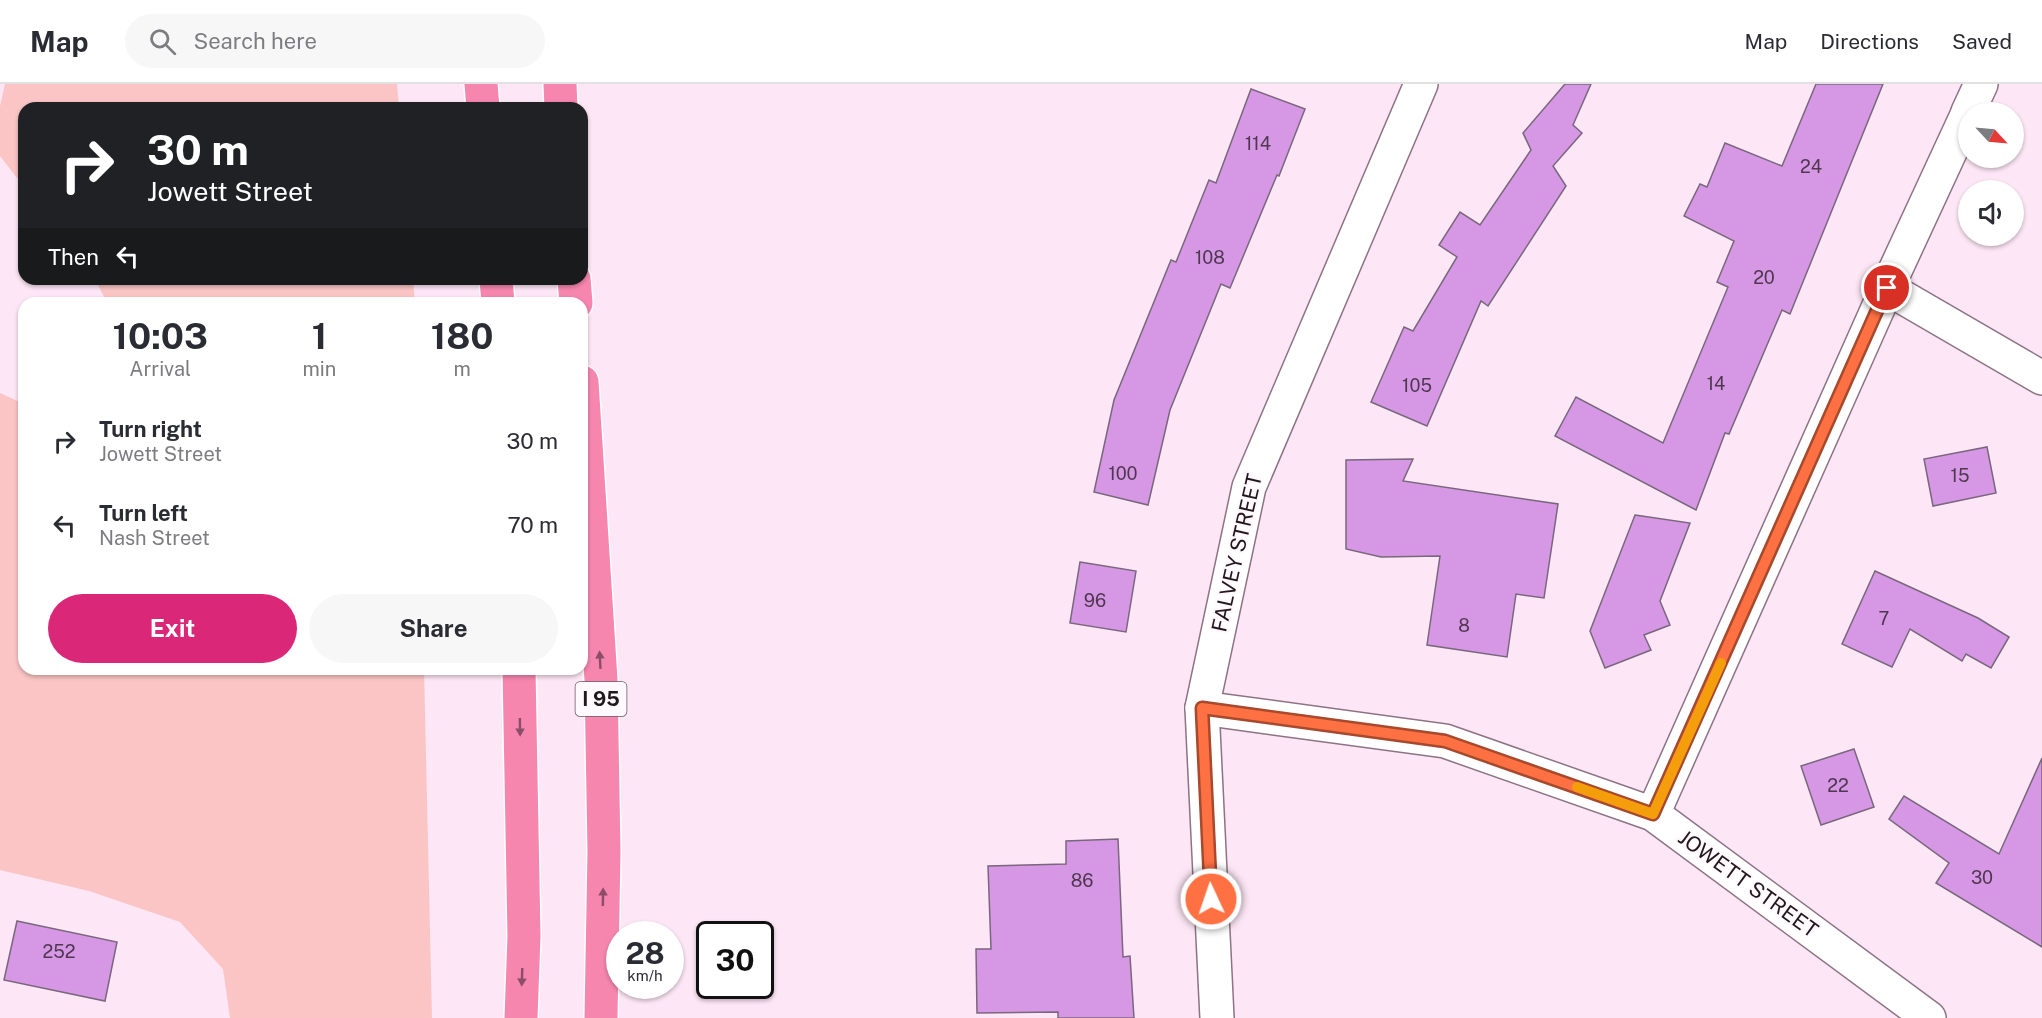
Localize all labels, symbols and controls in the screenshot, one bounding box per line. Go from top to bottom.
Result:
search box [125,14,545,68]
text: Map [30,25,89,58]
icon: search [146,25,179,58]
text: Search here [194,28,317,54]
text: Map [1745,29,1787,54]
text: Directions [1820,29,1919,54]
text: Saved [1952,29,2012,54]
north arrow [1958,102,2024,168]
map controls [1958,102,2024,246]
text: 30 m [147,125,249,174]
icon: right [48,126,126,204]
house number: 114 [1245,133,1271,154]
house number: 24 [1800,156,1822,177]
text: Jowett Street [147,175,313,207]
button: sound [1958,180,2024,246]
icon: left [111,240,144,273]
text: Then [48,244,99,270]
house number: 108 [1195,247,1225,268]
pin [1861,262,1912,313]
house number: 20 [1753,267,1775,288]
icon: arrive [1870,271,1903,304]
text: 10:03 [113,315,208,357]
text: 1 [312,315,327,357]
text: 180 [431,315,493,357]
text: Arrival [129,357,191,381]
text: min [302,357,336,381]
text: m [453,357,471,381]
house number: 14 [1707,373,1725,394]
house number: 105 [1402,375,1432,396]
text: Turn right [99,416,202,442]
icon: right [48,425,81,458]
text: 30 m [506,428,558,454]
text: Jowett Street [99,442,222,466]
house number: 100 [1108,463,1138,484]
house number: 15 [1951,465,1969,486]
street label: FALVEY STREET [1206,471,1267,634]
text: Turn left [99,500,188,526]
icon: left [48,509,81,542]
text: 70 m [507,512,558,538]
text: Nash Street [99,526,210,550]
house number: 96 [1084,590,1106,611]
button: Exit [48,594,297,663]
button: Share [309,594,558,663]
house number: 7 [1879,608,1889,629]
house number: 8 [1458,615,1470,636]
one-way arrow [595,650,604,669]
road number: I 95 [576,682,626,716]
one-way arrow [515,718,525,737]
house number: 22 [1827,775,1849,796]
street label: JOWETT STREET [1674,824,1823,943]
position arrow [1179,867,1243,931]
house number: 30 [1971,867,1993,888]
house number: 86 [1071,870,1093,891]
one-way arrow [598,887,608,906]
speed limit sign: 30 [696,921,774,999]
text: 28 [625,935,665,971]
house number: 252 [43,941,76,962]
one-way arrow [518,967,527,986]
text: km/h [627,967,663,984]

